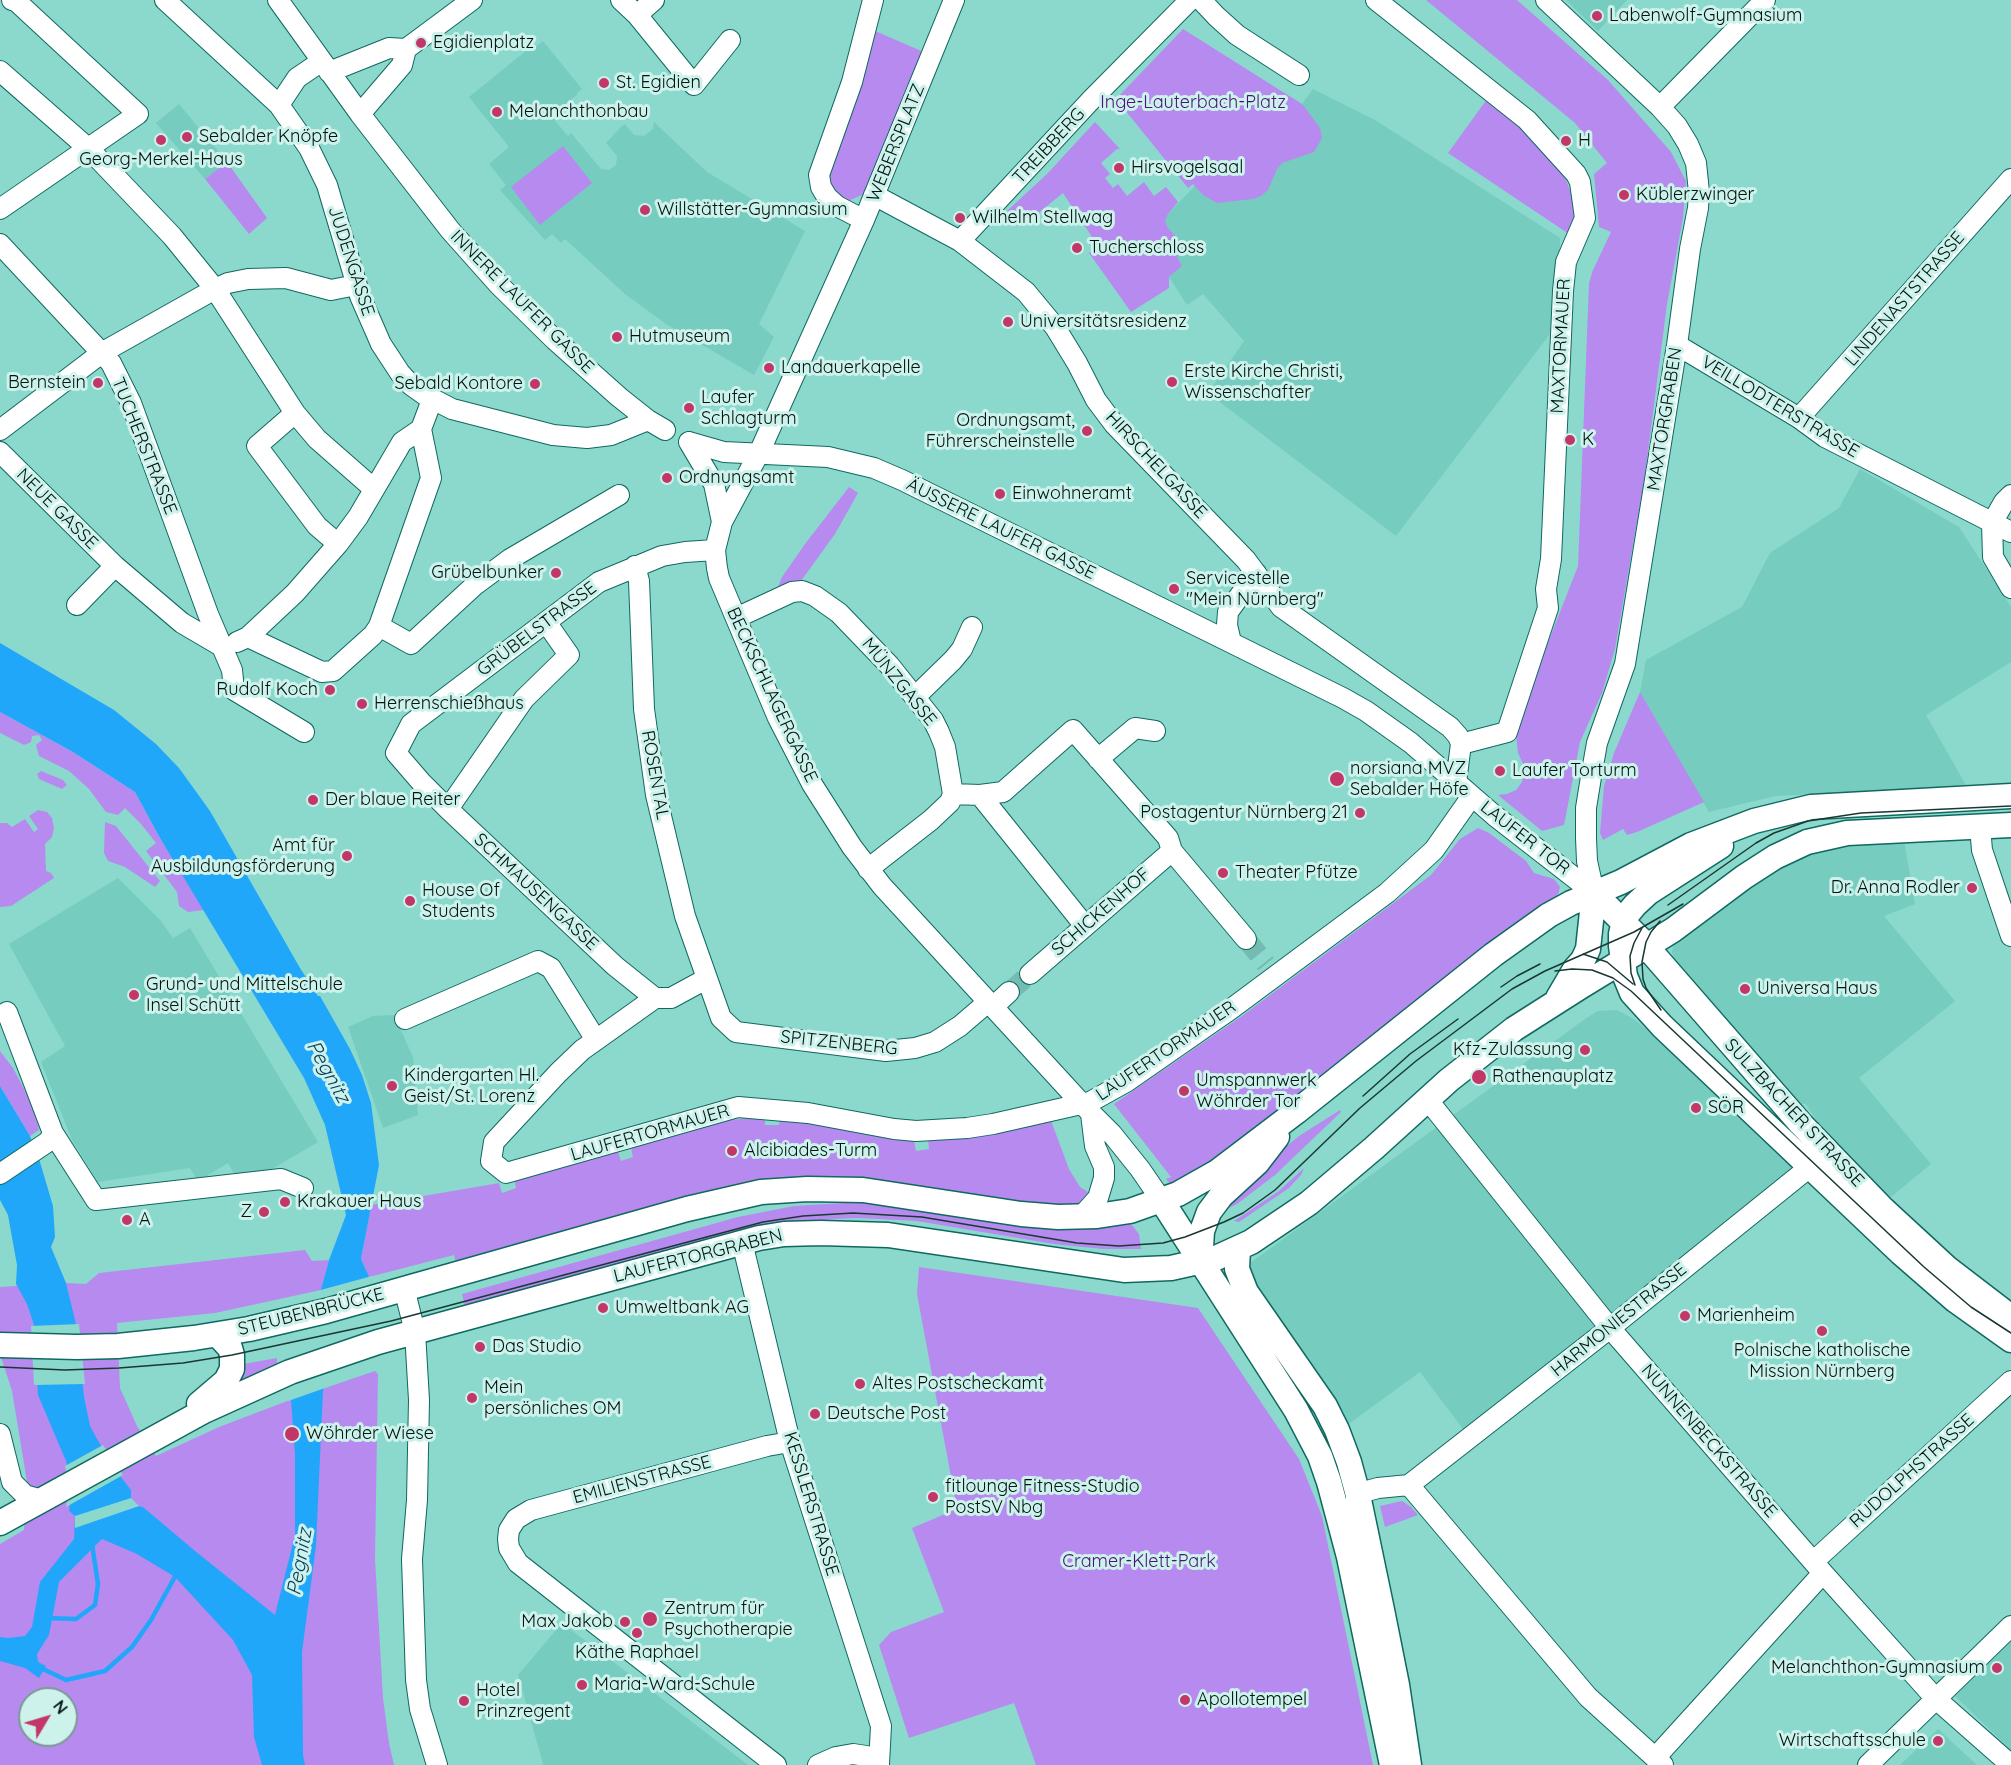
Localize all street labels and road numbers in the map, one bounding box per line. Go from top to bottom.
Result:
street label: WEBERSPLATZ [863,81,929,205]
street label: TREIBBERG [1008,104,1090,188]
street label: JUDENGASSE [323,203,379,319]
street label: INNERE LAUFER GASSE [446,226,598,378]
street label: LINDENASTSTRASSE [1841,227,1969,371]
street label: MAXTORMAUER [1547,278,1575,414]
street label: MAXTORGRABEN [1643,346,1687,492]
street label: VEILLODTERSTRASSE [1697,351,1863,463]
street label: TUCHERSTRASSE [107,374,181,518]
street label: HIRSCHELGASSE [1101,407,1211,523]
street label: NEUE GASSE [12,464,102,554]
street label: ÄUSSERE LAUFER GASSE [903,474,1099,584]
street label: GRÜBELSTRASSE [473,577,601,681]
street label: BECKSCHLAGERGASSE [722,604,822,786]
street label: MÜNZGASSE [857,634,941,730]
street label: ROSENTAL [637,729,673,821]
street label: LAUFER TOR [1476,796,1574,880]
street label: SCHMAUSENGASSE [469,829,603,955]
street label: SCHICKENHOF [1047,863,1155,961]
street label: LAUFERTORMAUER [1092,996,1240,1106]
street label: SPITZENBERG [779,1026,899,1060]
street label: SULZBACHER STRASSE [1720,1035,1868,1191]
street label: LAUFERTORMAUER [568,1100,732,1166]
street label: LAUFERTORGRABEN [611,1225,785,1287]
street label: HARMONIESTRASSE [1547,1259,1691,1381]
street label: STEUBENBRÜCKE [236,1283,386,1341]
street label: NUNNENBECKSTRASSE [1636,1360,1782,1522]
street label: RUDOLPHSTRASSE [1845,1409,1979,1533]
street label: KESSLERSTRASSE [779,1429,843,1579]
street label: EMILIENSTRASSE [571,1451,713,1509]

